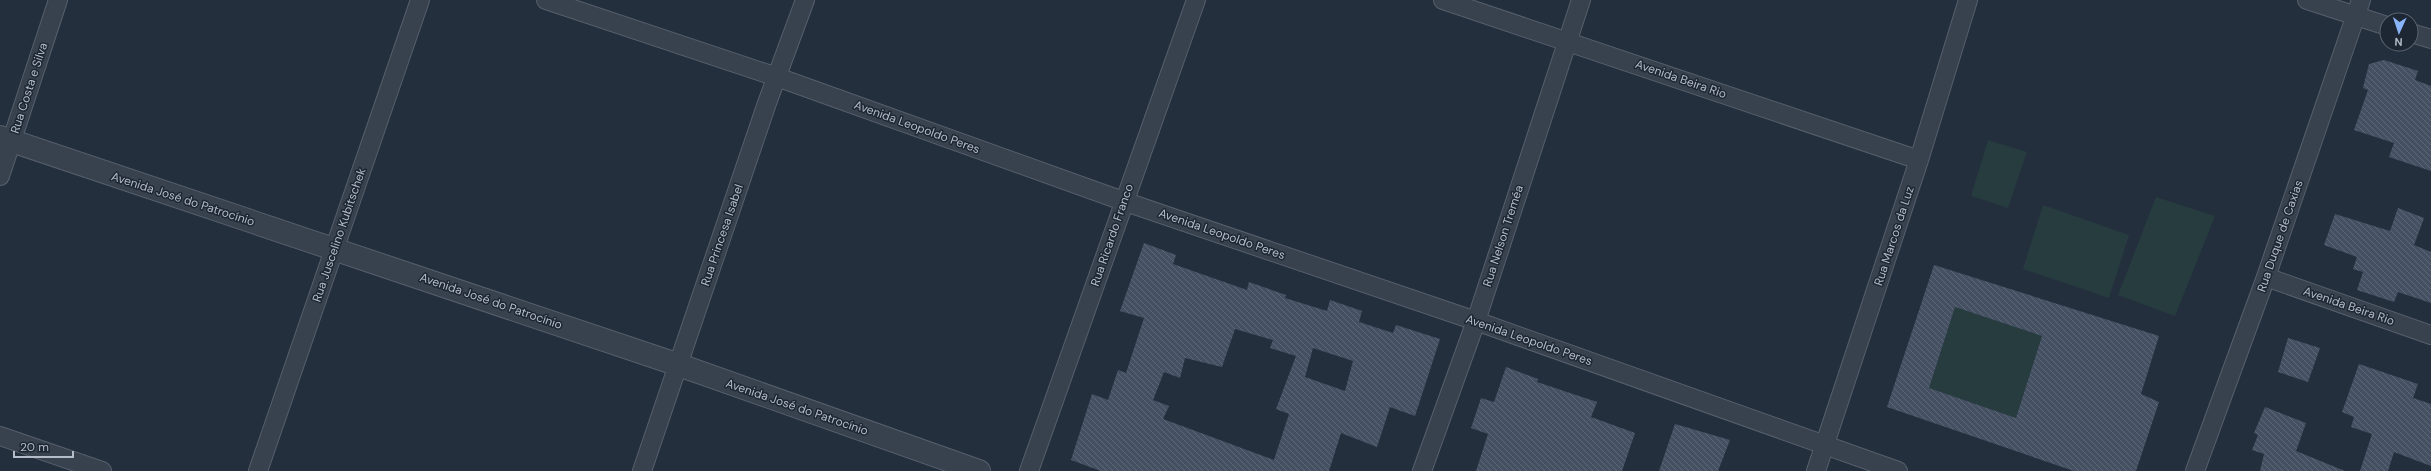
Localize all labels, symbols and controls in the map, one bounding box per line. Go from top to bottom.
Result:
north arrow [2379,12,2419,52]
text: N [2394,35,2403,49]
street label: Rua Costa e Silva [7,40,51,136]
street label: Avenida Beira Rio [1633,56,1729,102]
street label: Avenida Leopoldo Peres [852,97,982,157]
street label: Rua Juscelino Kubitschek [309,166,369,304]
street label: Avenida José do Patrocínio [109,168,257,230]
street label: Rua Duque de Caxias [2253,178,2307,294]
street label: Rua Princesa Isabel [697,182,747,288]
street label: Rua Ricardo Franco [1087,182,1137,288]
street label: Rua Nelson Treméa [1479,183,1527,289]
street label: Rua Marcos da Luz [1870,184,1918,288]
street label: Avenida Leopoldo Peres [1157,205,1287,263]
street label: Avenida José do Patrocínio [418,269,564,333]
street label: Avenida Beira Rio [2301,283,2397,329]
street label: Avenida Leopoldo Peres [1464,311,1594,369]
street label: Avenida José do Patrocínio [724,375,870,439]
scale bar [14,433,73,459]
text: 20 m [20,439,49,455]

